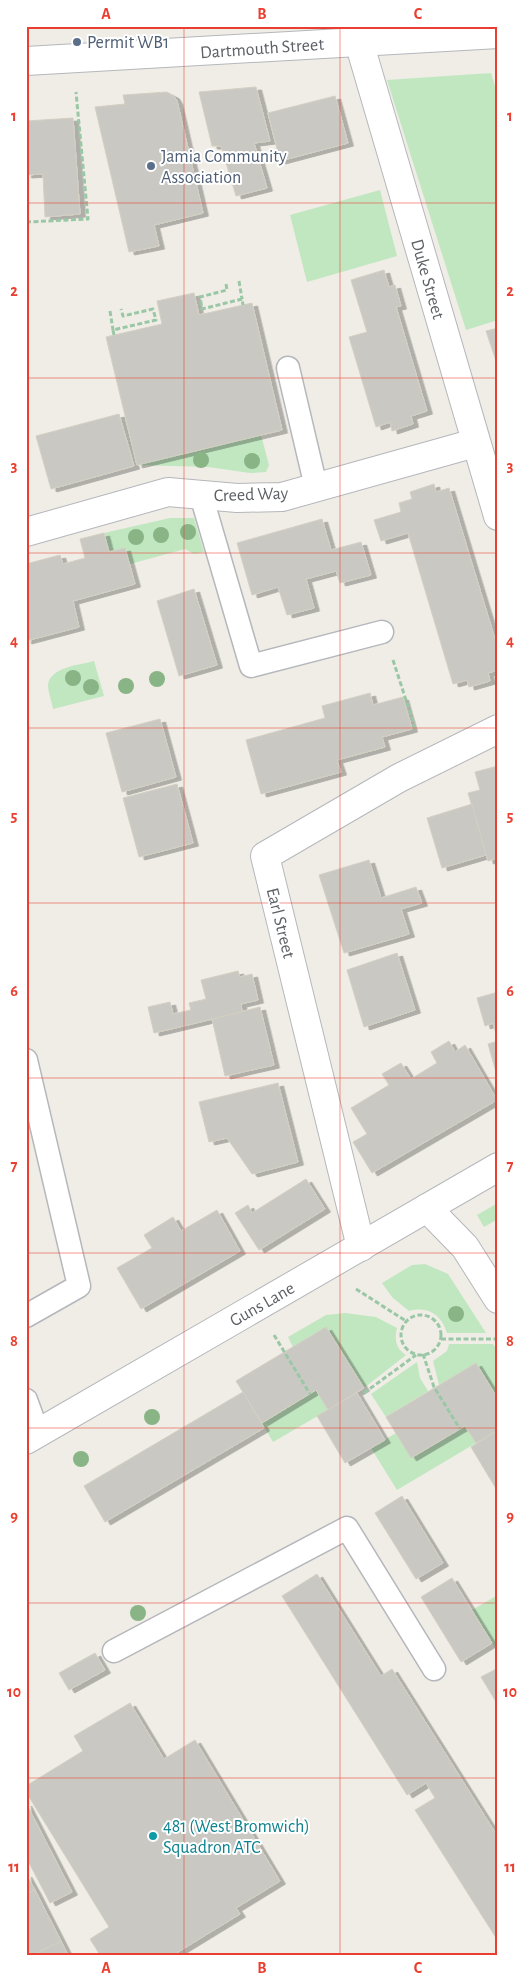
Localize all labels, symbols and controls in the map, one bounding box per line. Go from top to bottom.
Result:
text: A [101,6,111,22]
text: B [257,6,267,22]
text: C [414,6,423,22]
place label: Permit WB1 [87,34,169,52]
marker: Permit WB1 [71,36,83,48]
street label: Dartmouth Street [199,36,325,62]
text: 1 [11,108,17,124]
text: 1 [507,108,513,124]
place label: Jamia Community Association [161,148,287,187]
marker: Jamia Community Association [145,160,157,172]
street label: Duke Street [407,237,447,322]
text: 2 [10,283,18,299]
text: 2 [506,283,514,299]
text: 3 [11,458,18,474]
text: 3 [507,458,514,474]
street label: Creed Way [213,485,289,505]
text: 4 [10,633,18,649]
text: 4 [506,633,514,649]
text: 5 [11,808,18,824]
text: 5 [507,808,514,824]
street label: Earl Street [263,886,298,961]
text: 6 [10,983,18,999]
text: 6 [506,983,514,999]
text: 7 [11,1158,18,1174]
text: 7 [507,1158,514,1174]
street label: Guns Lane [227,1279,298,1331]
text: 8 [10,1333,18,1349]
text: 8 [506,1333,514,1349]
text: 9 [10,1508,18,1524]
text: 9 [506,1508,514,1524]
text: 10 [7,1684,21,1700]
text: 10 [503,1684,517,1700]
place label: 481 (West Bromwich) Squadron ATC [163,1818,310,1857]
marker: 481 (West Bromwich) Squadron ATC [147,1830,159,1842]
text: 11 [8,1859,20,1875]
text: 11 [504,1859,516,1875]
text: A [101,1960,111,1976]
text: B [257,1960,267,1976]
text: C [414,1960,423,1976]

